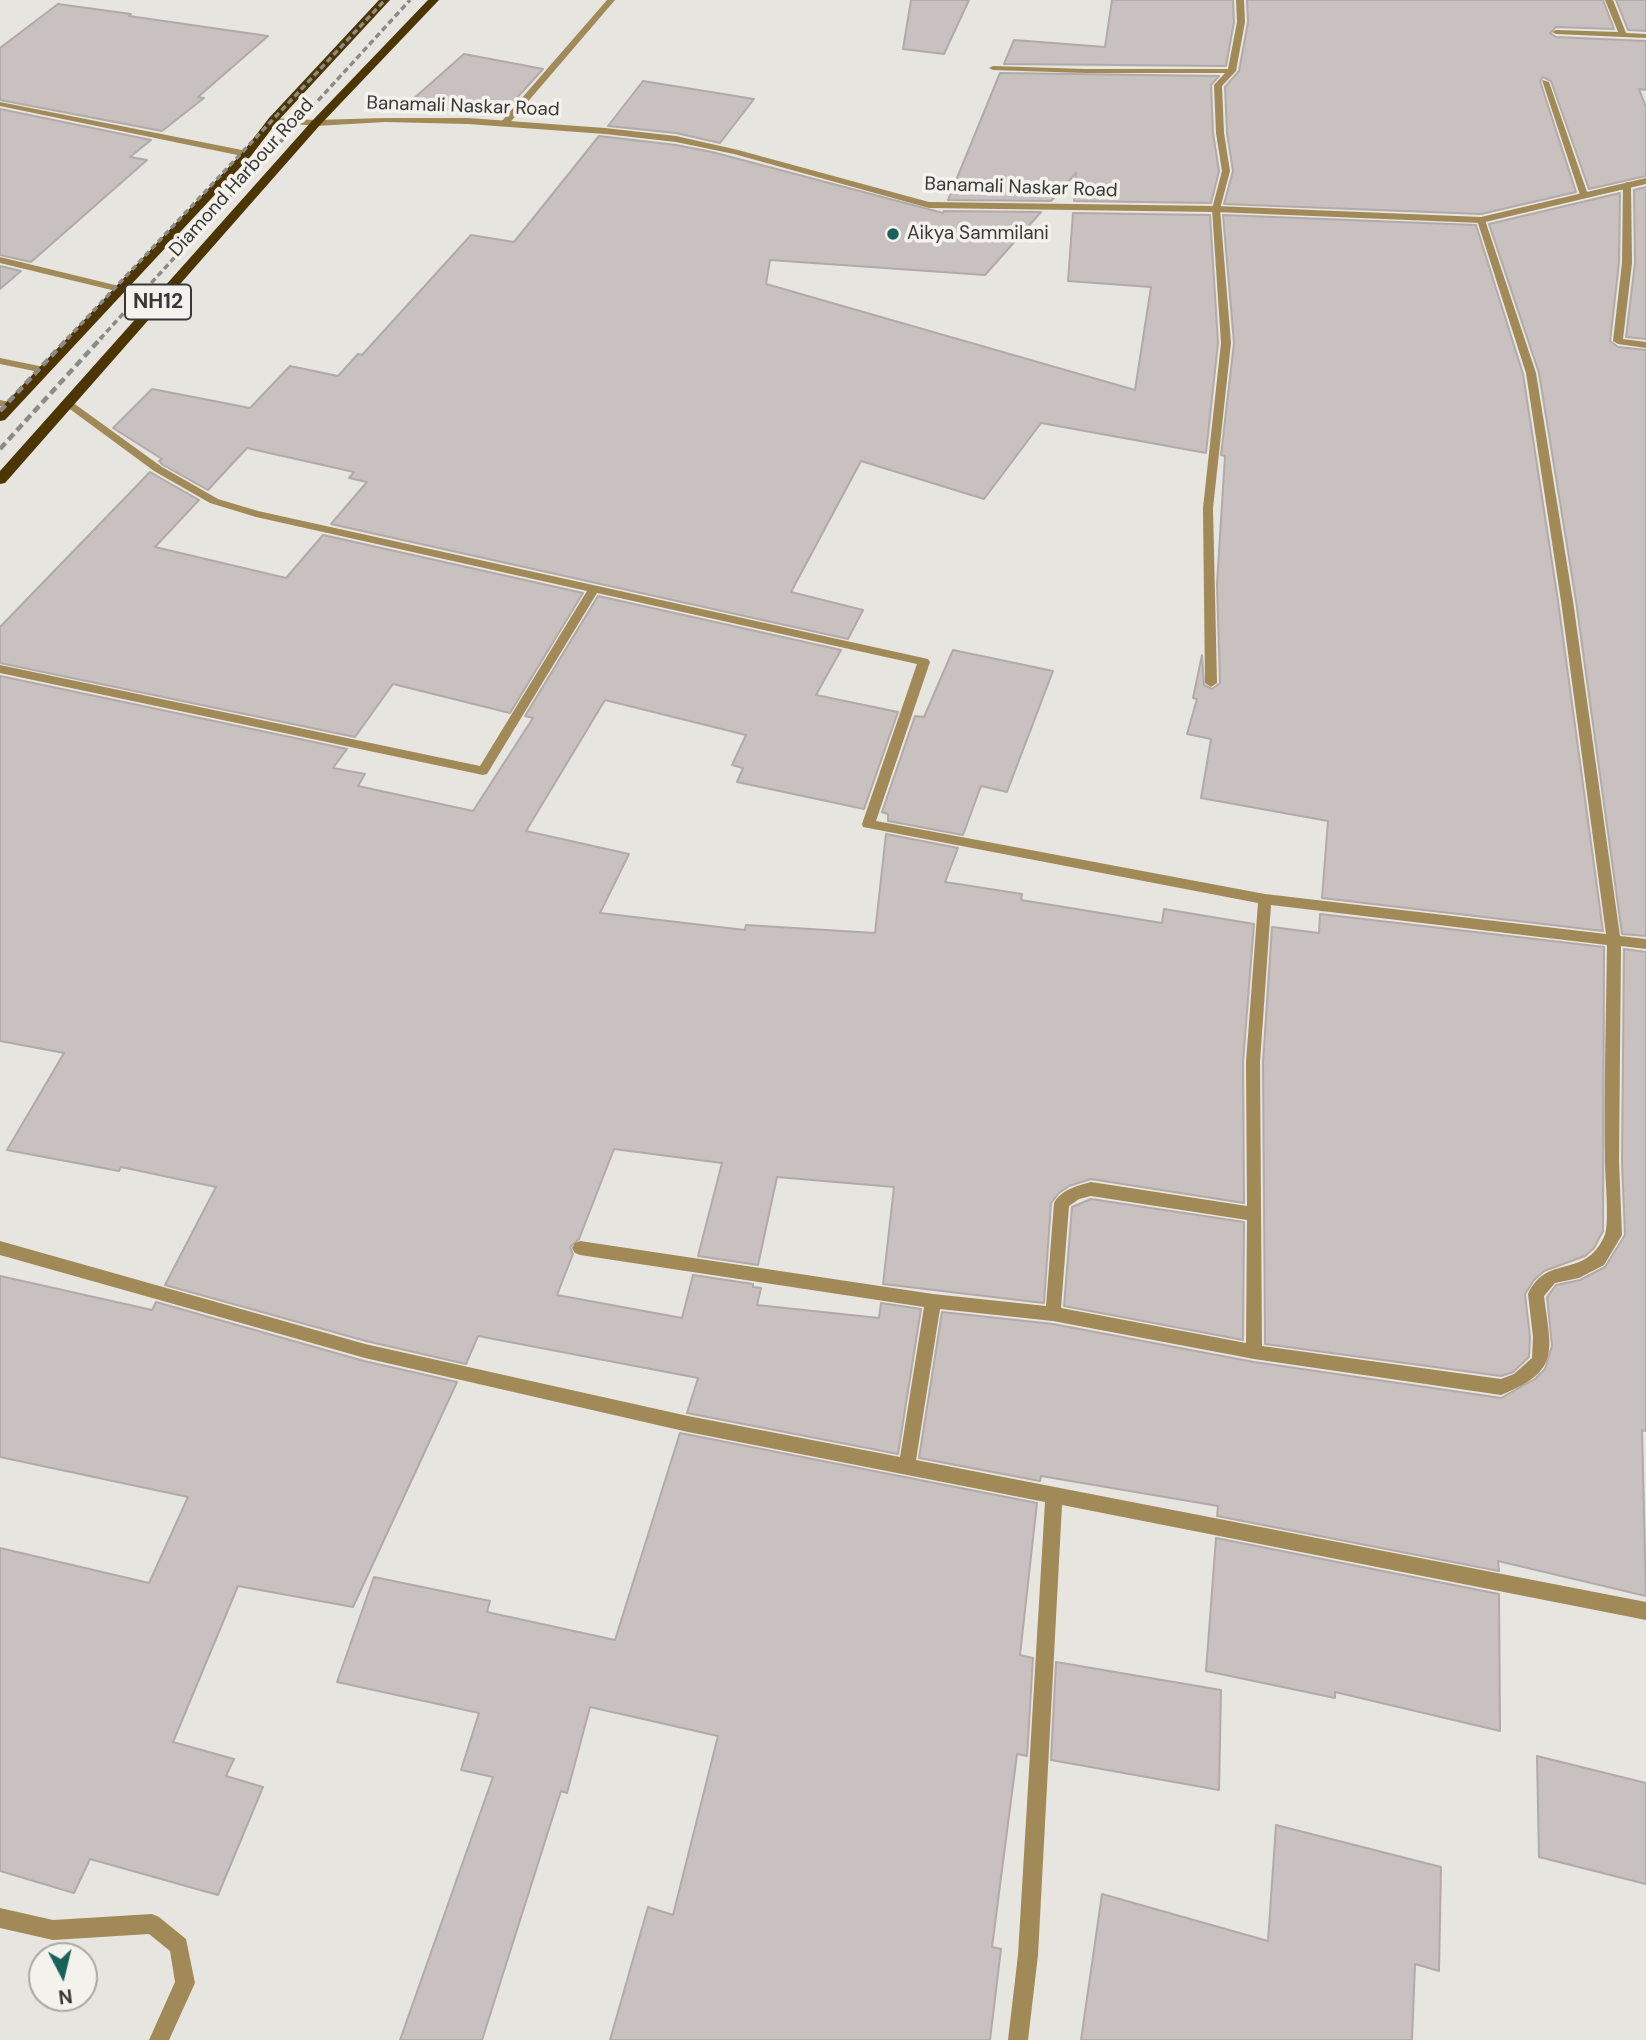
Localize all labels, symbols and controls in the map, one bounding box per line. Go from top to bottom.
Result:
street label: Banamali Naskar Road [366,92,560,122]
street label: Diamond Harbour Road [165,94,319,262]
street label: Banamali Naskar Road [924,173,1118,203]
place label: Aikya Sammilani [907,223,1049,245]
marker: Aikya Sammilani [885,226,901,242]
road number: NH12 [125,284,191,320]
north arrow [28,1942,98,2012]
text: N [57,1983,74,2010]

